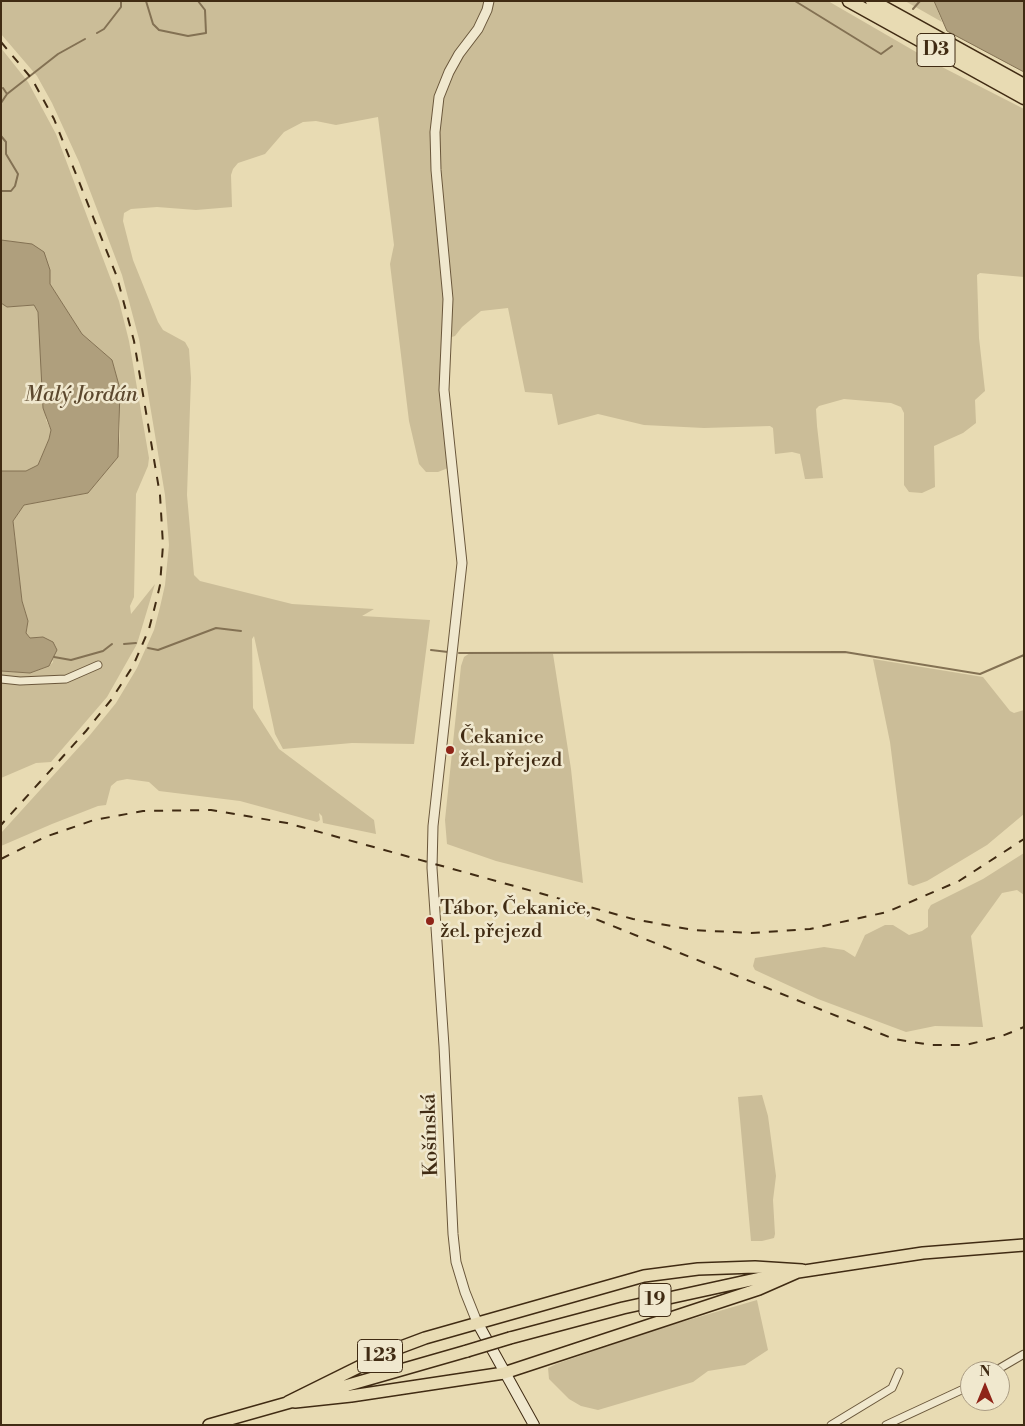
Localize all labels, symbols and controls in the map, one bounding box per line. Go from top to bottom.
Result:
road number: D3 [917,34,955,66]
water label: Malý Jordán [24,383,138,409]
place label: Čekanice žel. přejezd [460,726,562,773]
marker: Čekanice žel. přejezd [444,744,456,756]
place label: Tábor, Čekanice, žel. přejezd [440,897,591,944]
marker: Tábor, Čekanice, žel. přejezd [424,915,436,927]
street label: Košínská [418,1093,444,1177]
road number: 19 [639,1284,671,1316]
road number: 123 [358,1340,402,1372]
north arrow [960,1361,1010,1411]
text: N [979,1363,991,1381]

